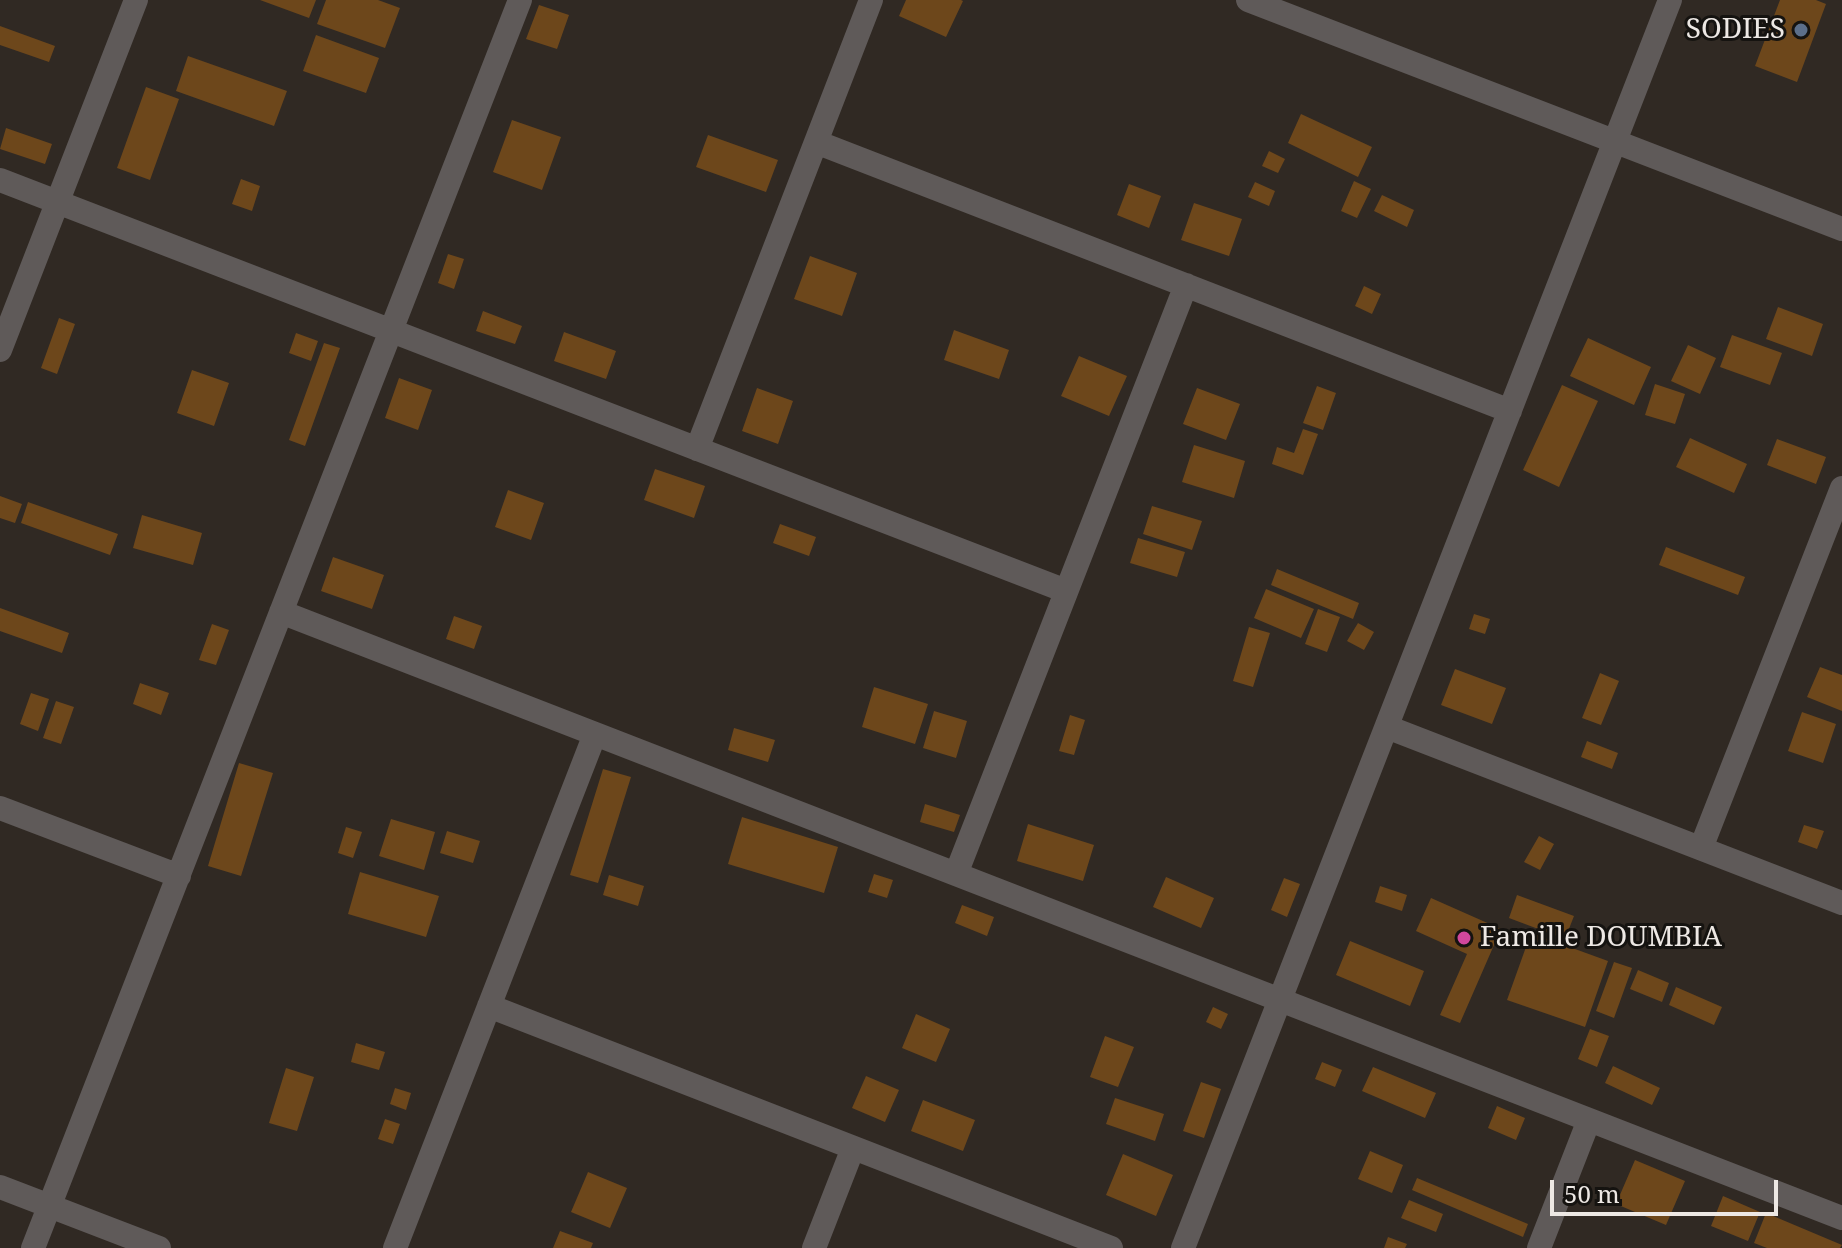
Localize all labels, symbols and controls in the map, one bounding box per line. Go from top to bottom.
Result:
place label: SODIES [1686,13,1785,47]
marker: SODIES [1792,21,1810,39]
place label: Famille DOUMBIA [1480,921,1722,955]
marker: Famille DOUMBIA [1455,929,1473,947]
scale bar [1554,1164,1782,1214]
text: 50 m [1564,1177,1620,1210]

